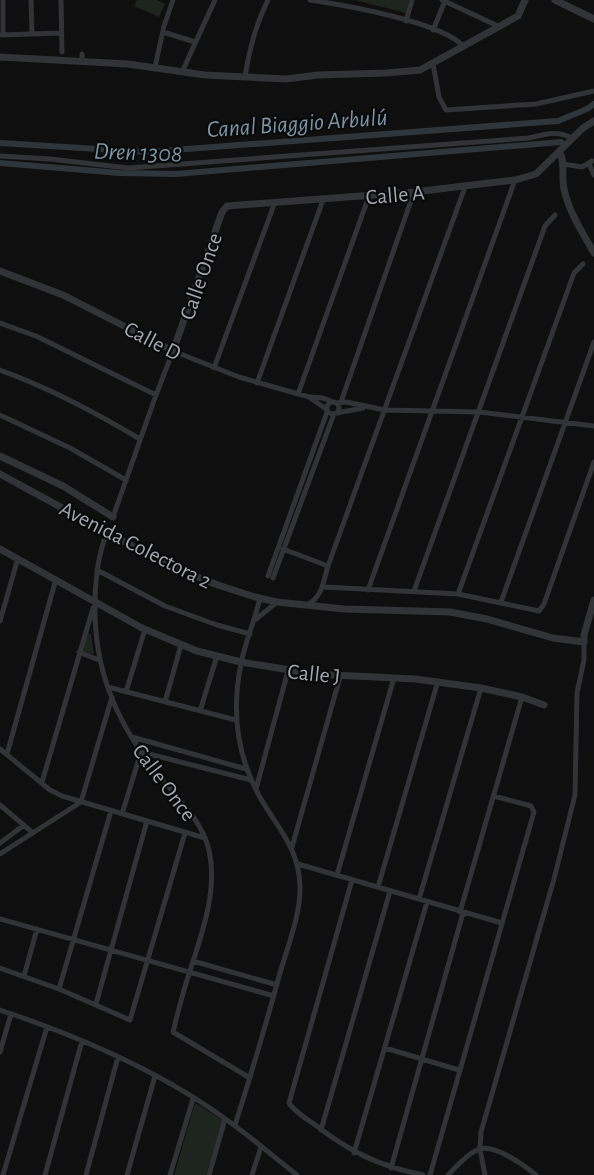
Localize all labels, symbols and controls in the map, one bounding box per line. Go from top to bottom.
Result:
water label: Canal Biaggio Arbulú [206,106,388,142]
water label: Dren 1308 [93,139,183,167]
street label: Calle A [365,181,426,209]
street label: Calle Once [176,230,226,323]
street label: Calle D [121,317,184,364]
street label: Avenida Colectora 2 [56,497,215,593]
street label: Calle J [286,660,341,688]
street label: Calle Once [128,740,200,825]

